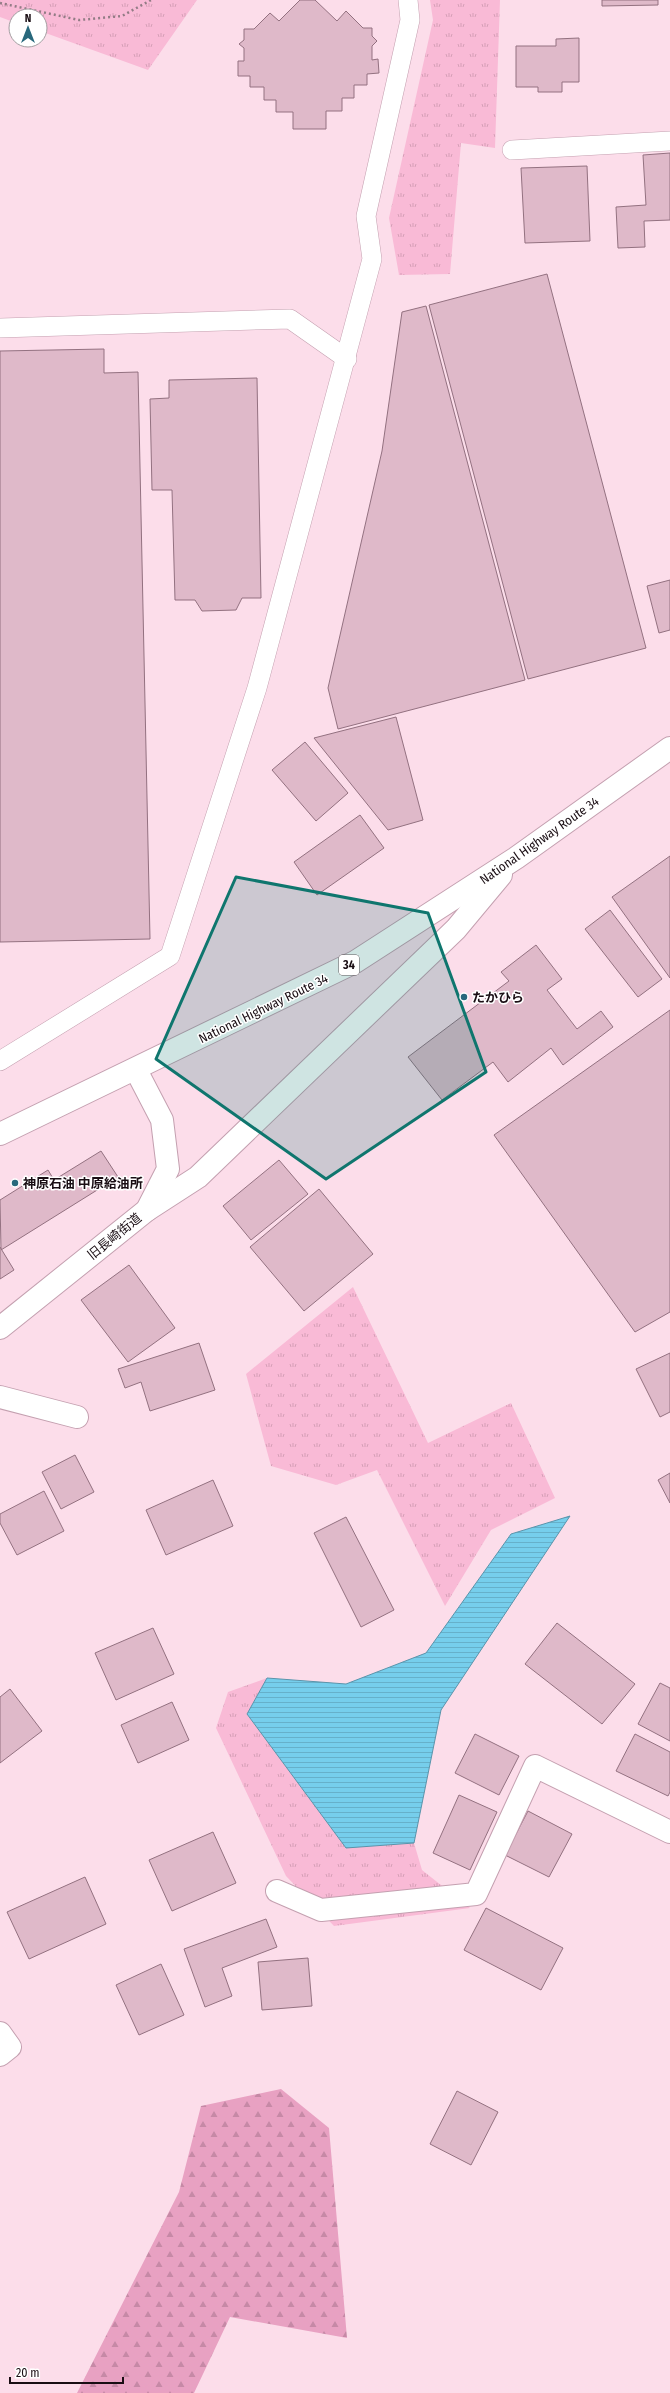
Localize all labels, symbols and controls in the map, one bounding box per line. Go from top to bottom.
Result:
north arrow [8,8,48,48]
text: N [25,12,31,25]
street label: National Highway Route 34 [477,794,602,887]
road number: 34 [339,955,359,975]
street label: National Highway Route 34 [196,971,330,1046]
place label: たかひら [472,990,524,1005]
marker: たかひら [459,992,469,1002]
place label: 神原石油 中原給油所 [23,1176,143,1191]
marker: 神原石油 中原給油所 [10,1178,20,1188]
street label: 旧長崎街道 [84,1210,144,1263]
scale bar [10,2359,123,2385]
text: 20 m [16,2366,40,2380]

